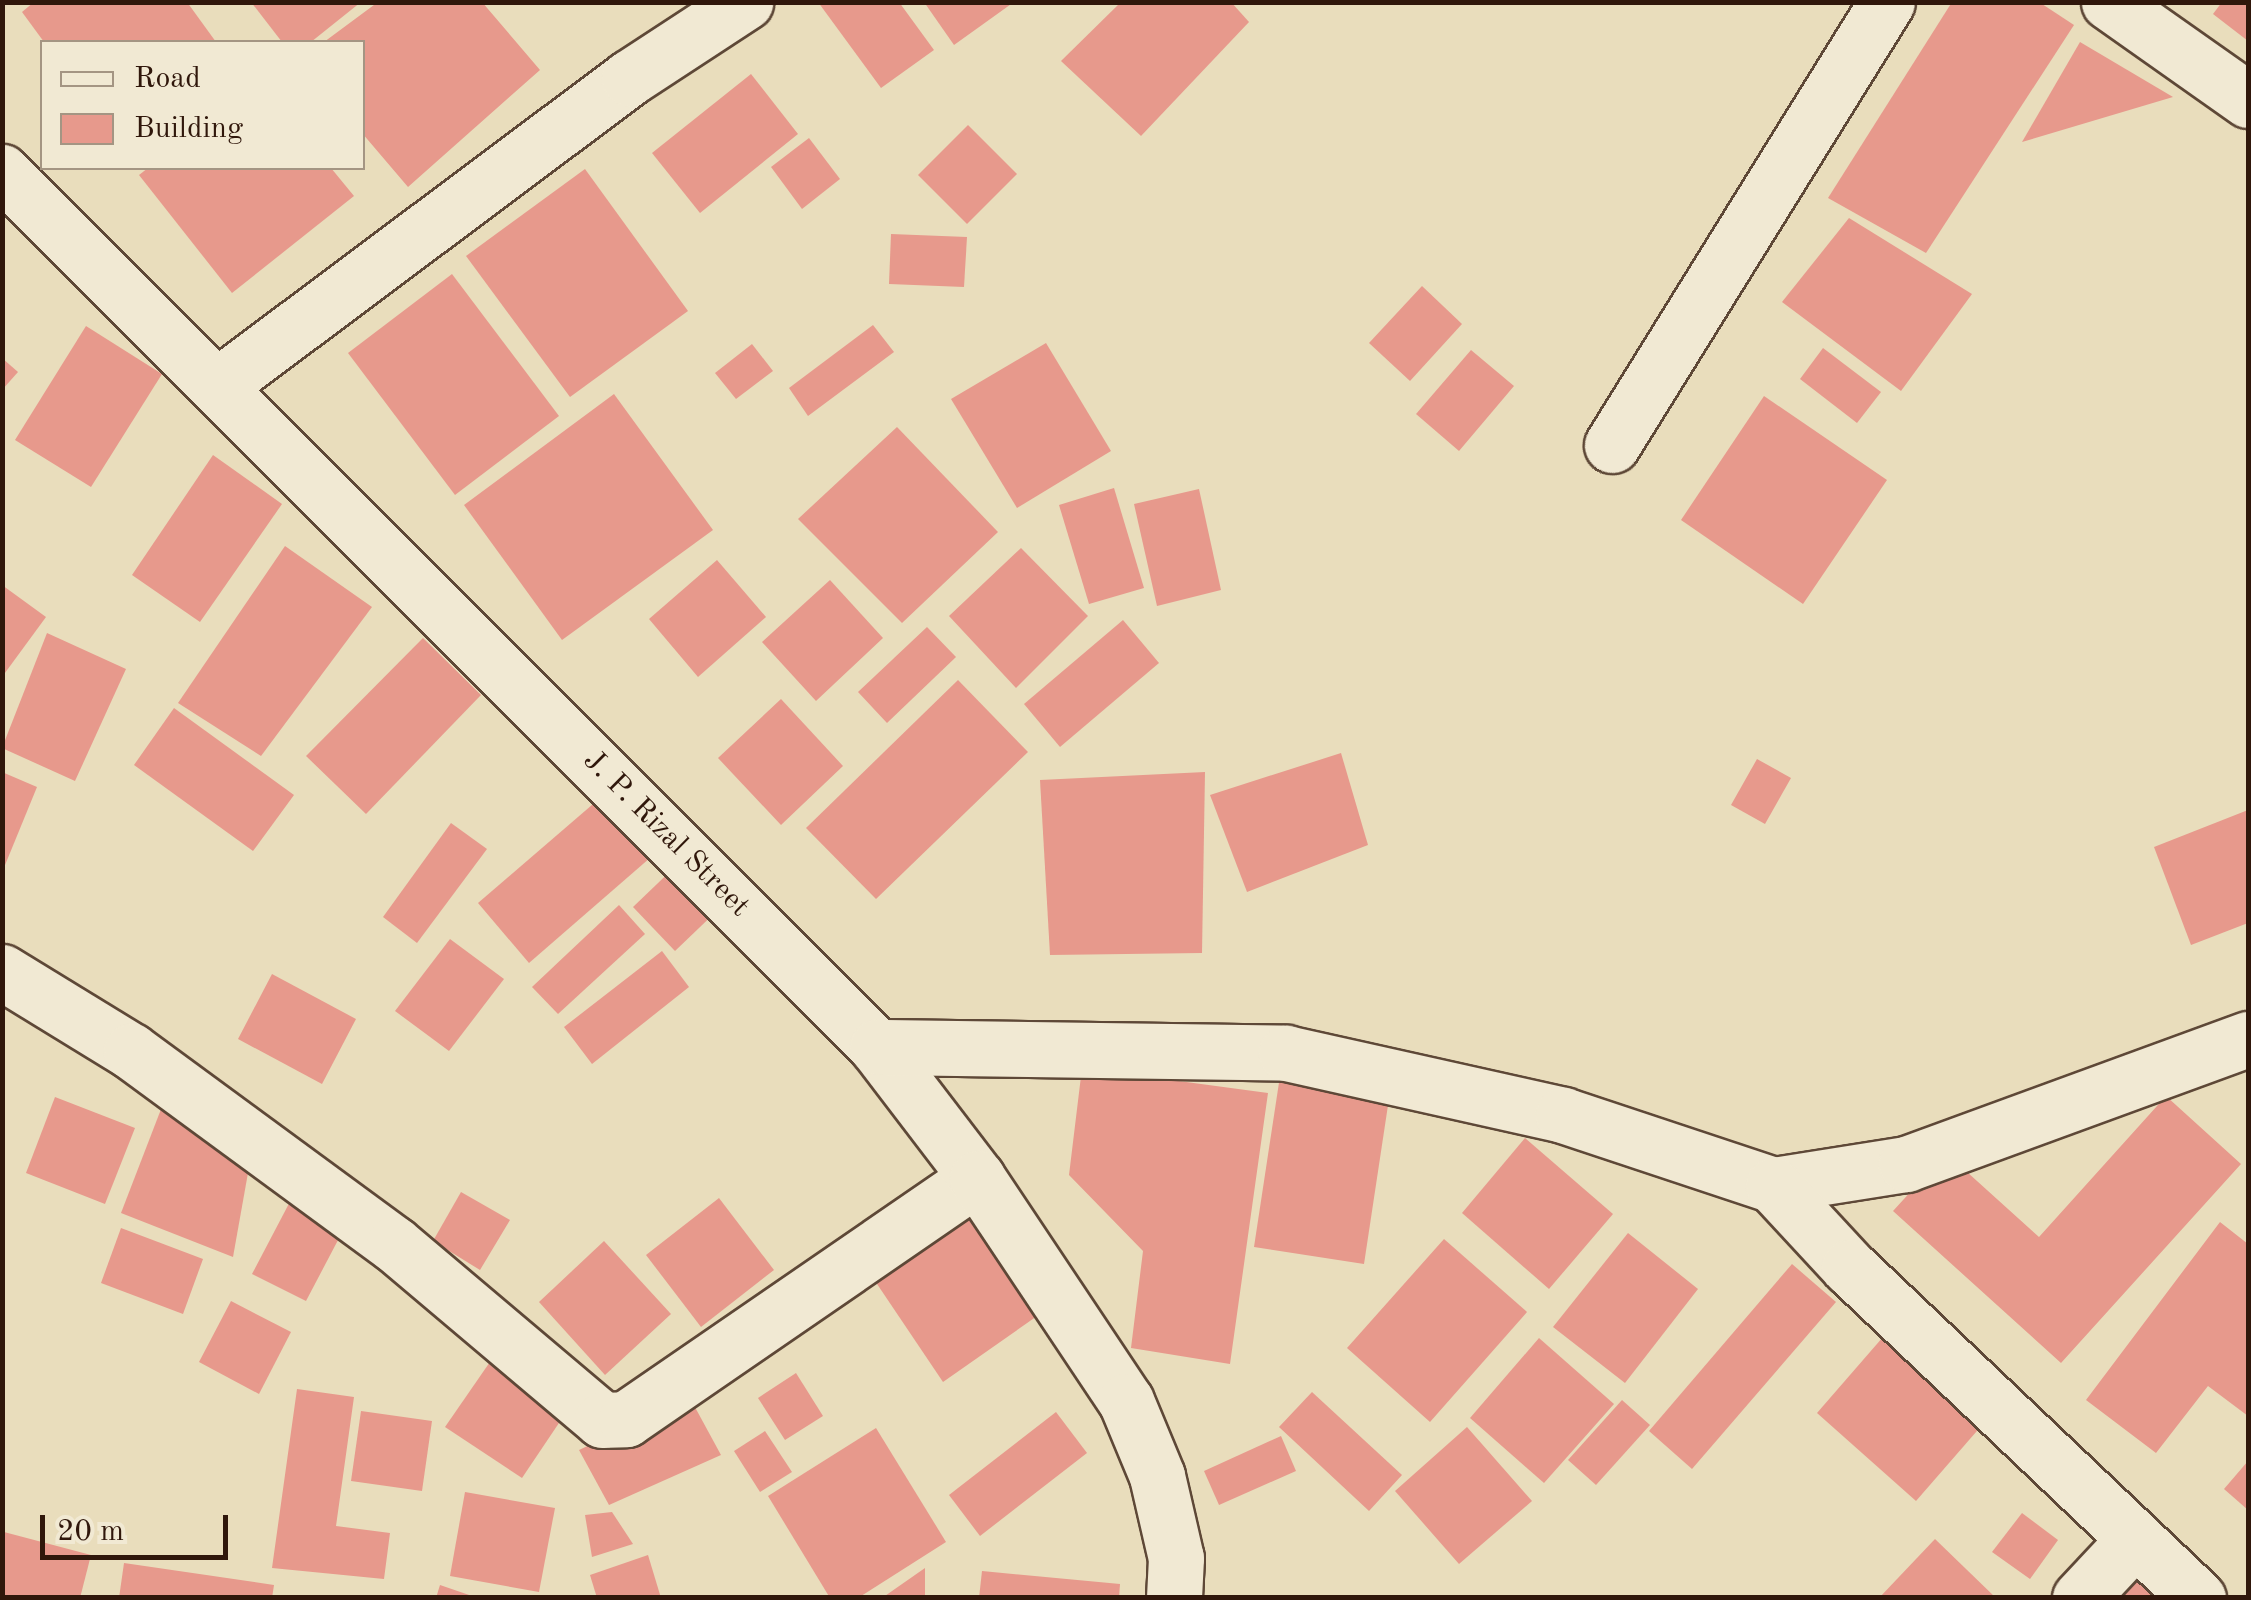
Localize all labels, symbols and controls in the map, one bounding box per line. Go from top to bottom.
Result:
legend [40,40,365,170]
text: Road [134,64,201,94]
text: Building [134,114,243,144]
street label: J. P. Rizal Street [575,743,757,925]
scale bar [45,1495,232,1557]
text: 20 m [57,1517,124,1547]

